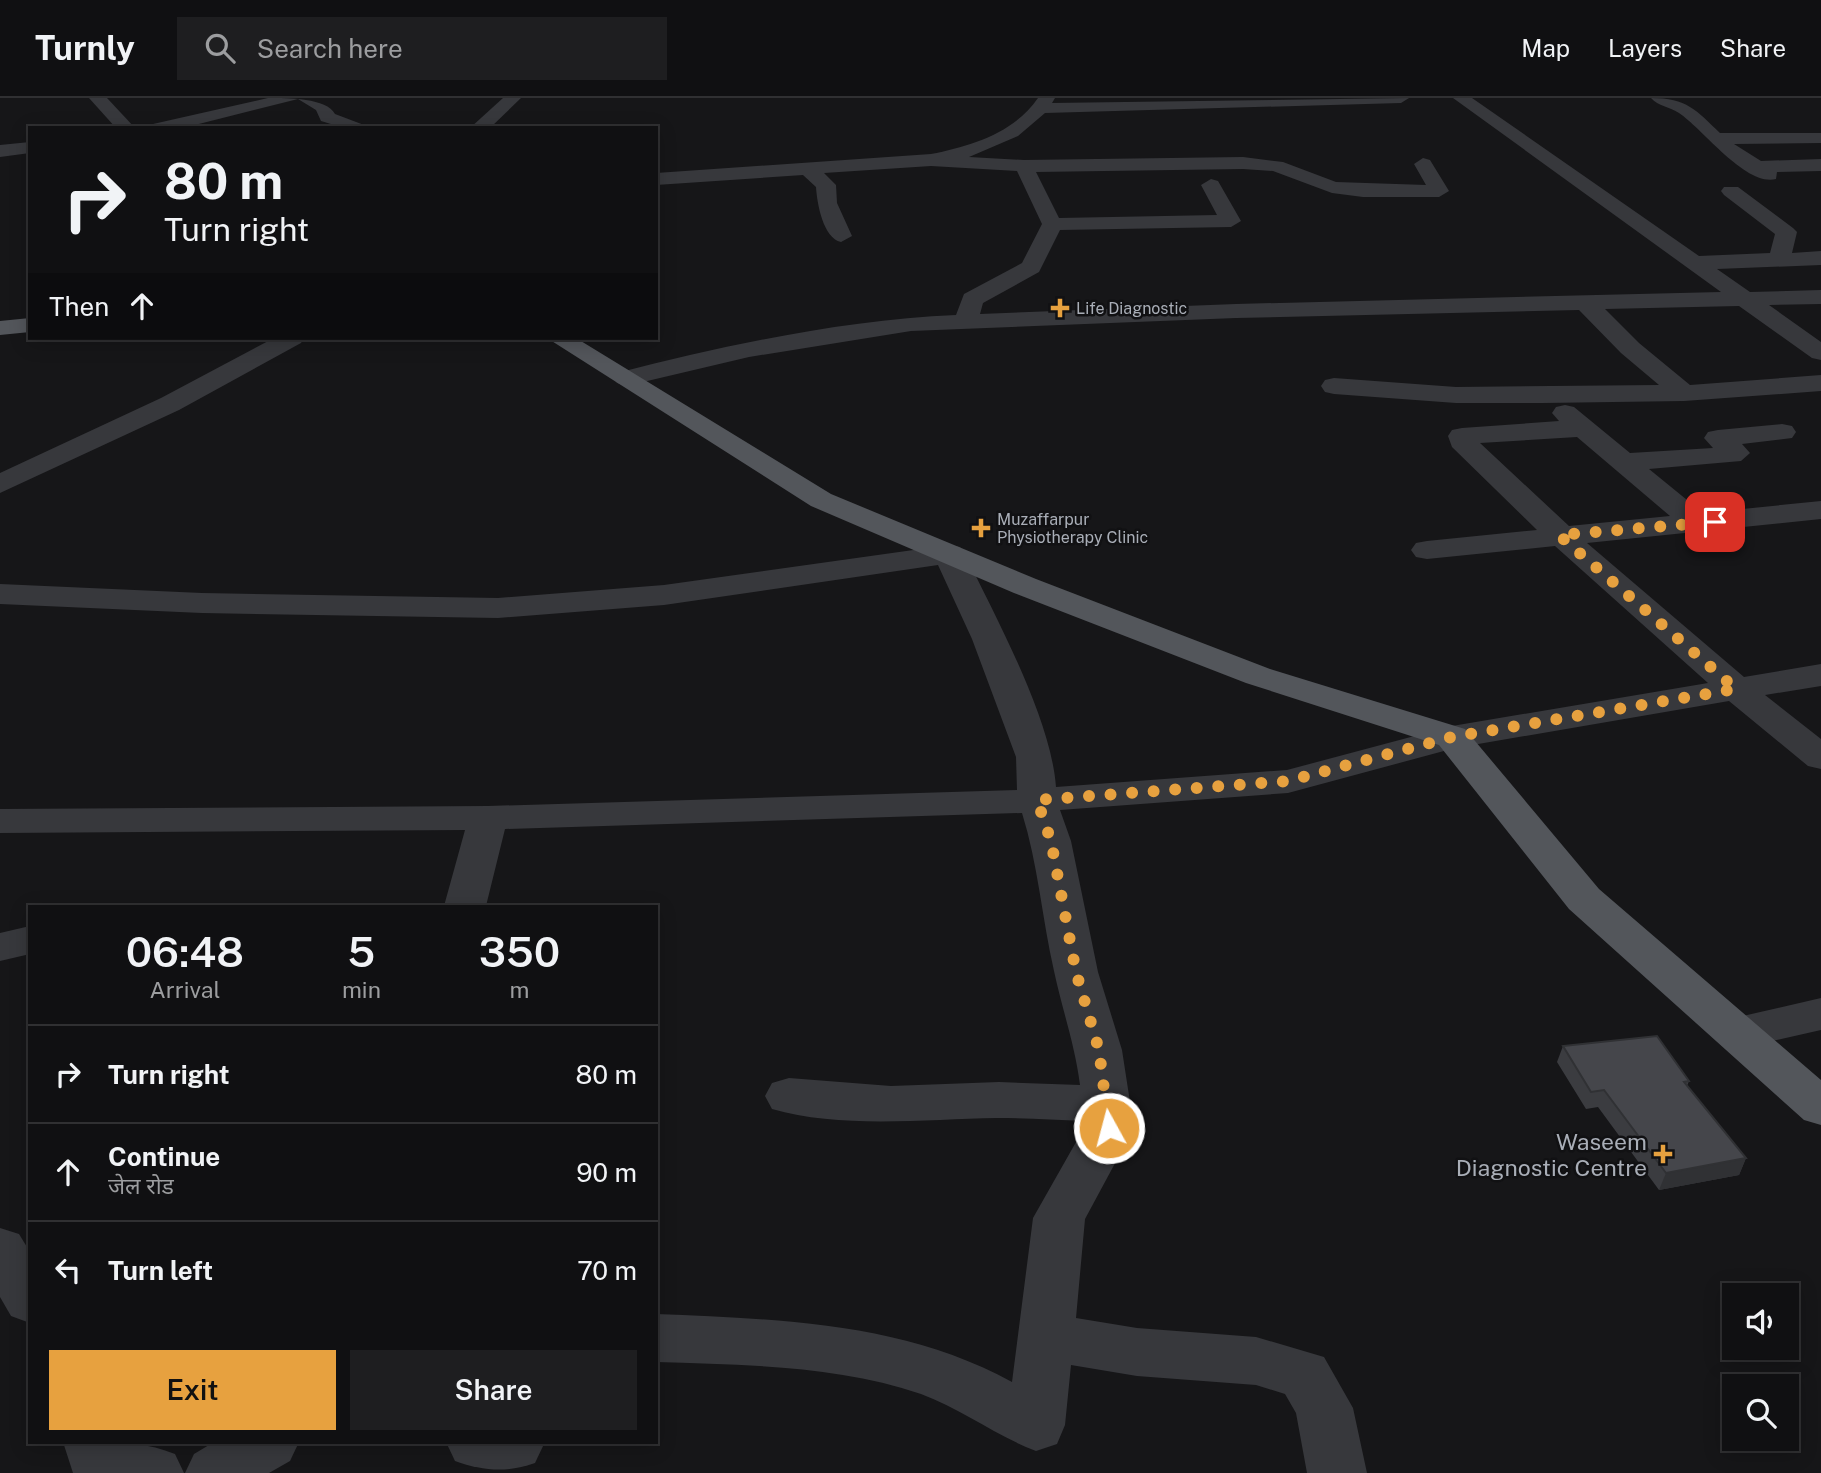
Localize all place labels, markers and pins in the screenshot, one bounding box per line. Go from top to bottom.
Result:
marker: Life Diagnostic [1050,298,1070,318]
place label: Life Diagnostic [1076,299,1187,318]
pin [1685,492,1745,552]
place label: Muzaffarpur Physiotherapy Clinic [997,510,1148,547]
marker: Muzaffarpur Physiotherapy Clinic [971,518,991,538]
place label: Waseem Diagnostic Centre [1456,1128,1647,1181]
marker: Waseem Diagnostic Centre [1653,1144,1673,1164]

